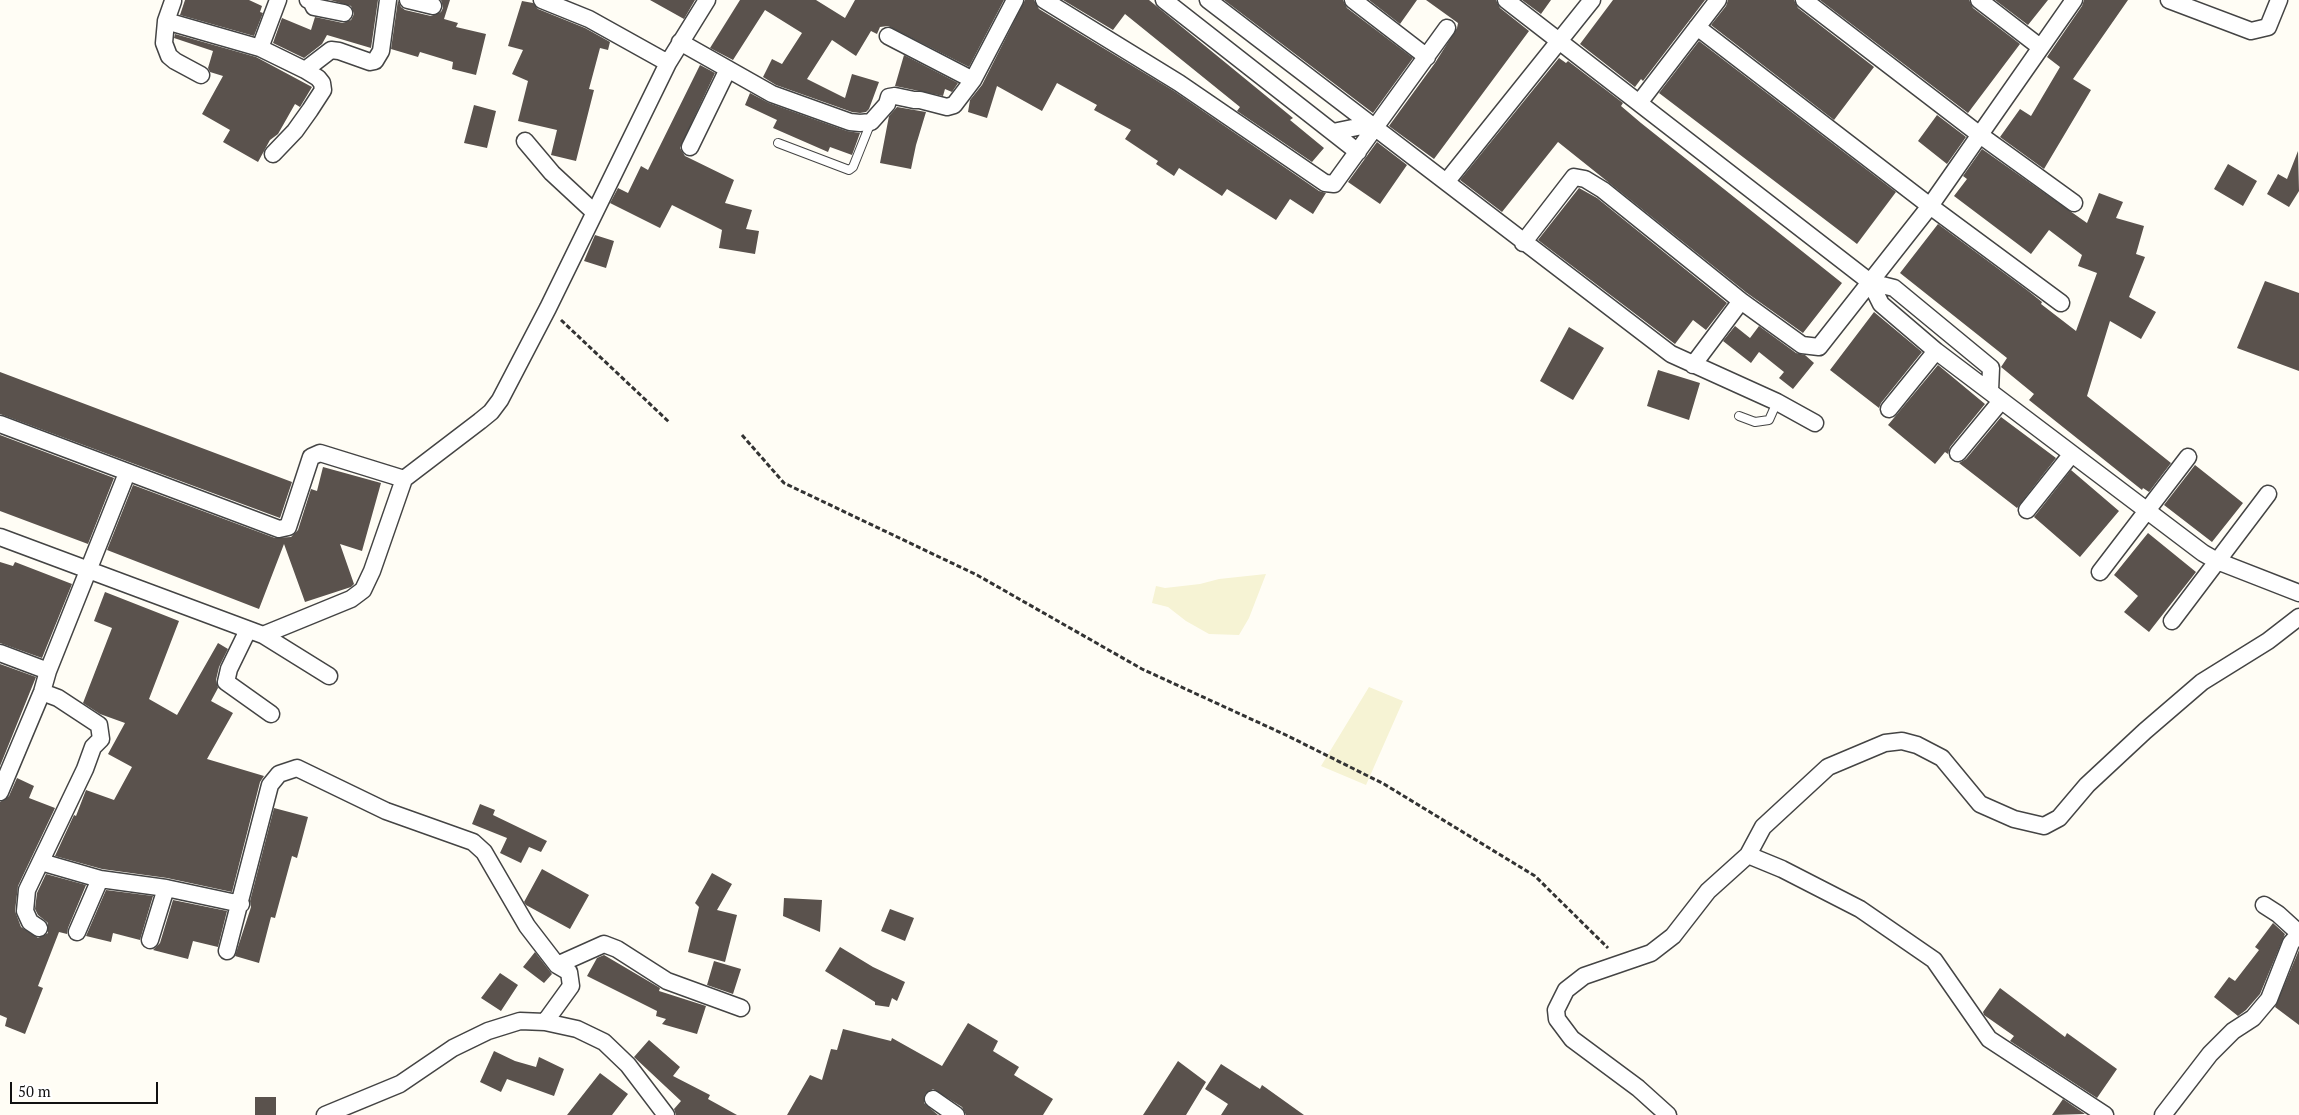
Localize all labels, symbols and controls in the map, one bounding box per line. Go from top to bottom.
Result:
scale bar [12,1072,160,1104]
text: 50 m [18,1081,51,1101]

